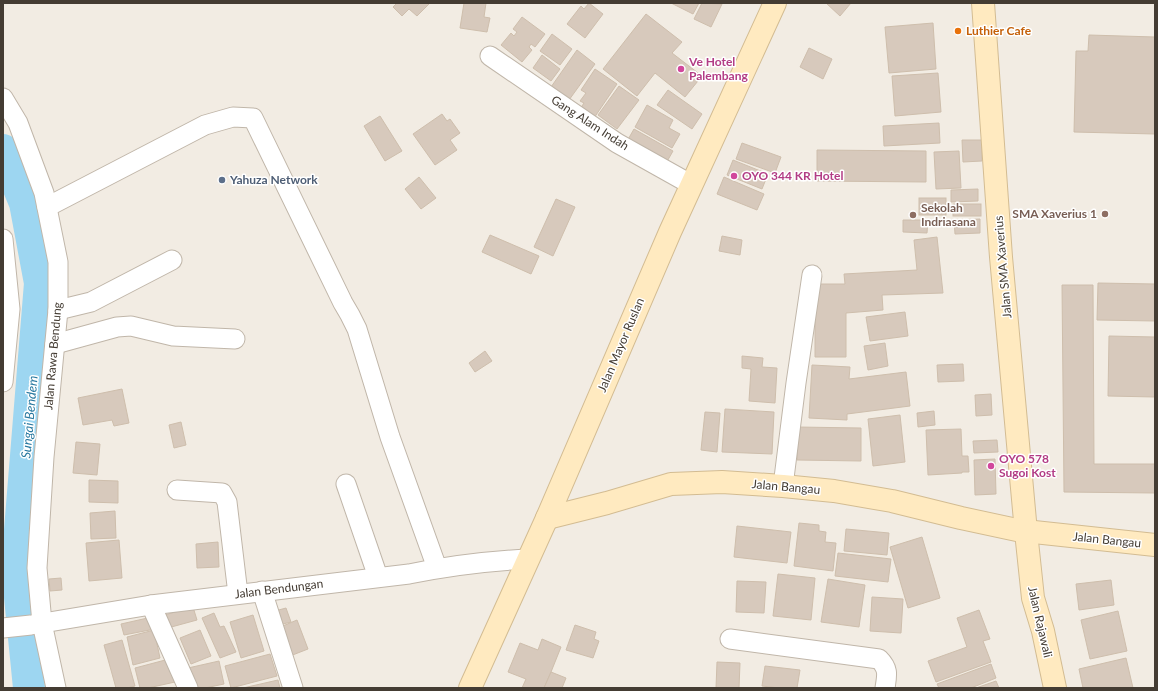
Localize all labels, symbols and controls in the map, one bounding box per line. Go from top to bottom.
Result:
place label: Luthier Cafe [966,23,1032,38]
marker: Luthier Cafe [953,26,963,36]
place label: Ve Hotel Palembang [688,54,748,83]
marker: Ve Hotel Palembang [676,64,686,74]
street label: Gang Alam Indah [549,92,632,153]
place label: OYO 344 KR Hotel [742,168,843,183]
marker: OYO 344 KR Hotel [729,171,739,181]
place label: Yahuza Network [229,172,318,187]
marker: Yahuza Network [217,175,227,185]
place label: Sekolah Indriasana [921,200,976,229]
place label: SMA Xaverius 1 [1012,206,1097,221]
marker: SMA Xaverius 1 [1100,209,1110,219]
marker: Sekolah Indriasana [908,210,918,220]
street label: Jalan SMA Xaverius [991,215,1014,319]
street label: Jalan Mayor Ruslan [594,295,647,394]
street label: Jalan Rawa Bendung [40,301,65,410]
water label: Sungai Bendem [17,375,41,459]
place label: OYO 578 Sugoi Kost [999,451,1056,480]
marker: OYO 578 Sugoi Kost [986,461,996,471]
street label: Jalan Bangau [751,476,821,497]
street label: Jalan Bangau [1072,528,1142,551]
street label: Jalan Bendungan [234,576,324,601]
street label: Jalan Rajawali [1025,585,1056,659]

